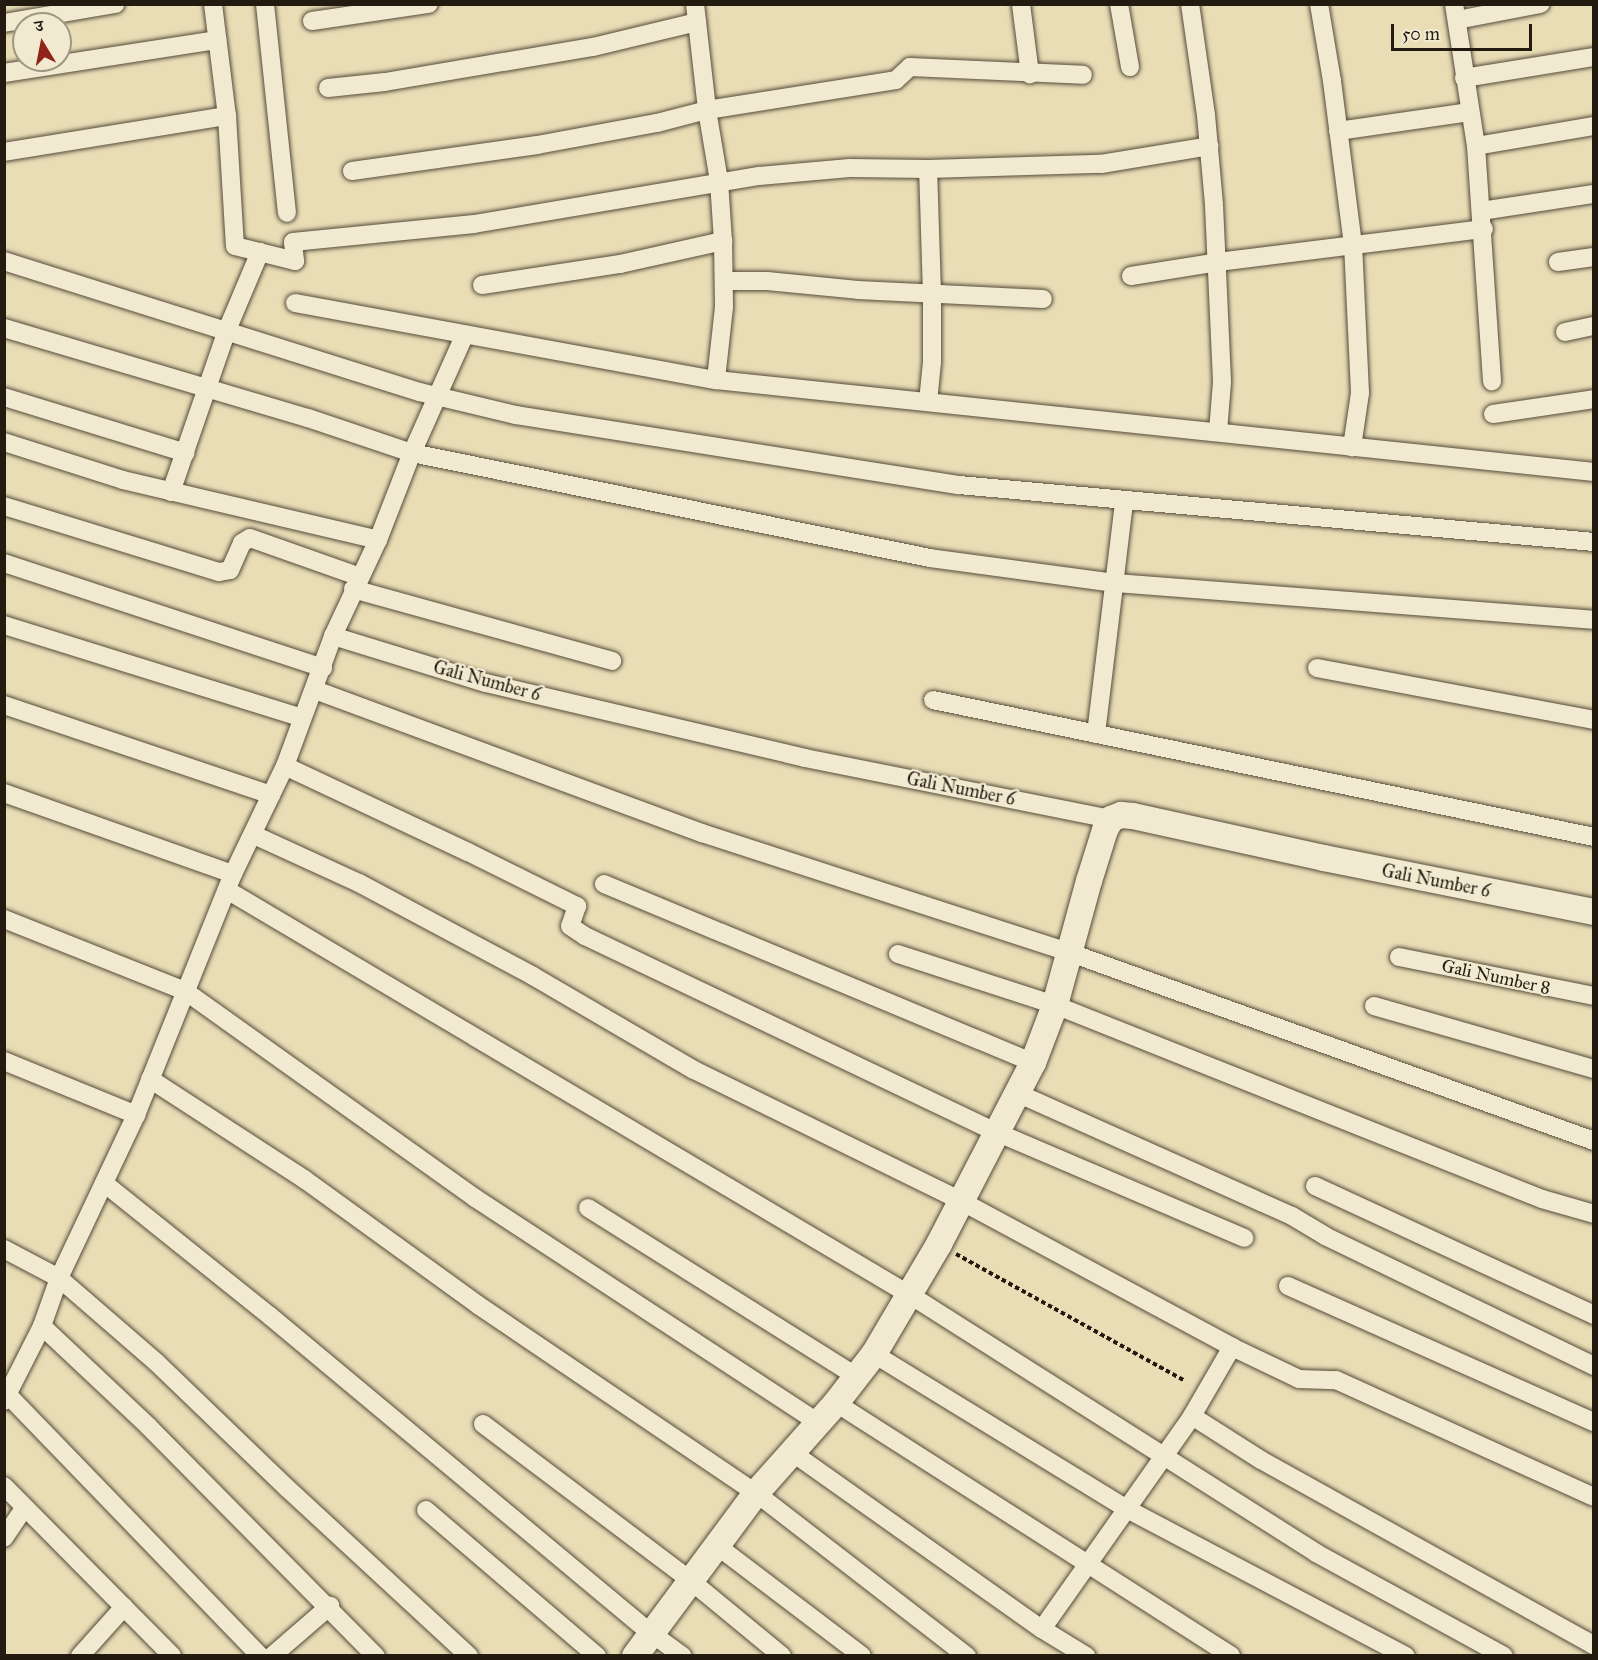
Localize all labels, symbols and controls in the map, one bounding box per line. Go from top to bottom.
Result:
north arrow [12,12,72,72]
scale bar [1394,12,1535,50]
text: उ [33,16,45,36]
text: 50 m [1402,23,1440,45]
street label: Gali Number 6 [431,656,543,706]
street label: Gali Number 6 [905,768,1017,810]
street label: Gali Number 6 [1380,860,1492,902]
street label: Gali Number 8 [1440,955,1552,999]

